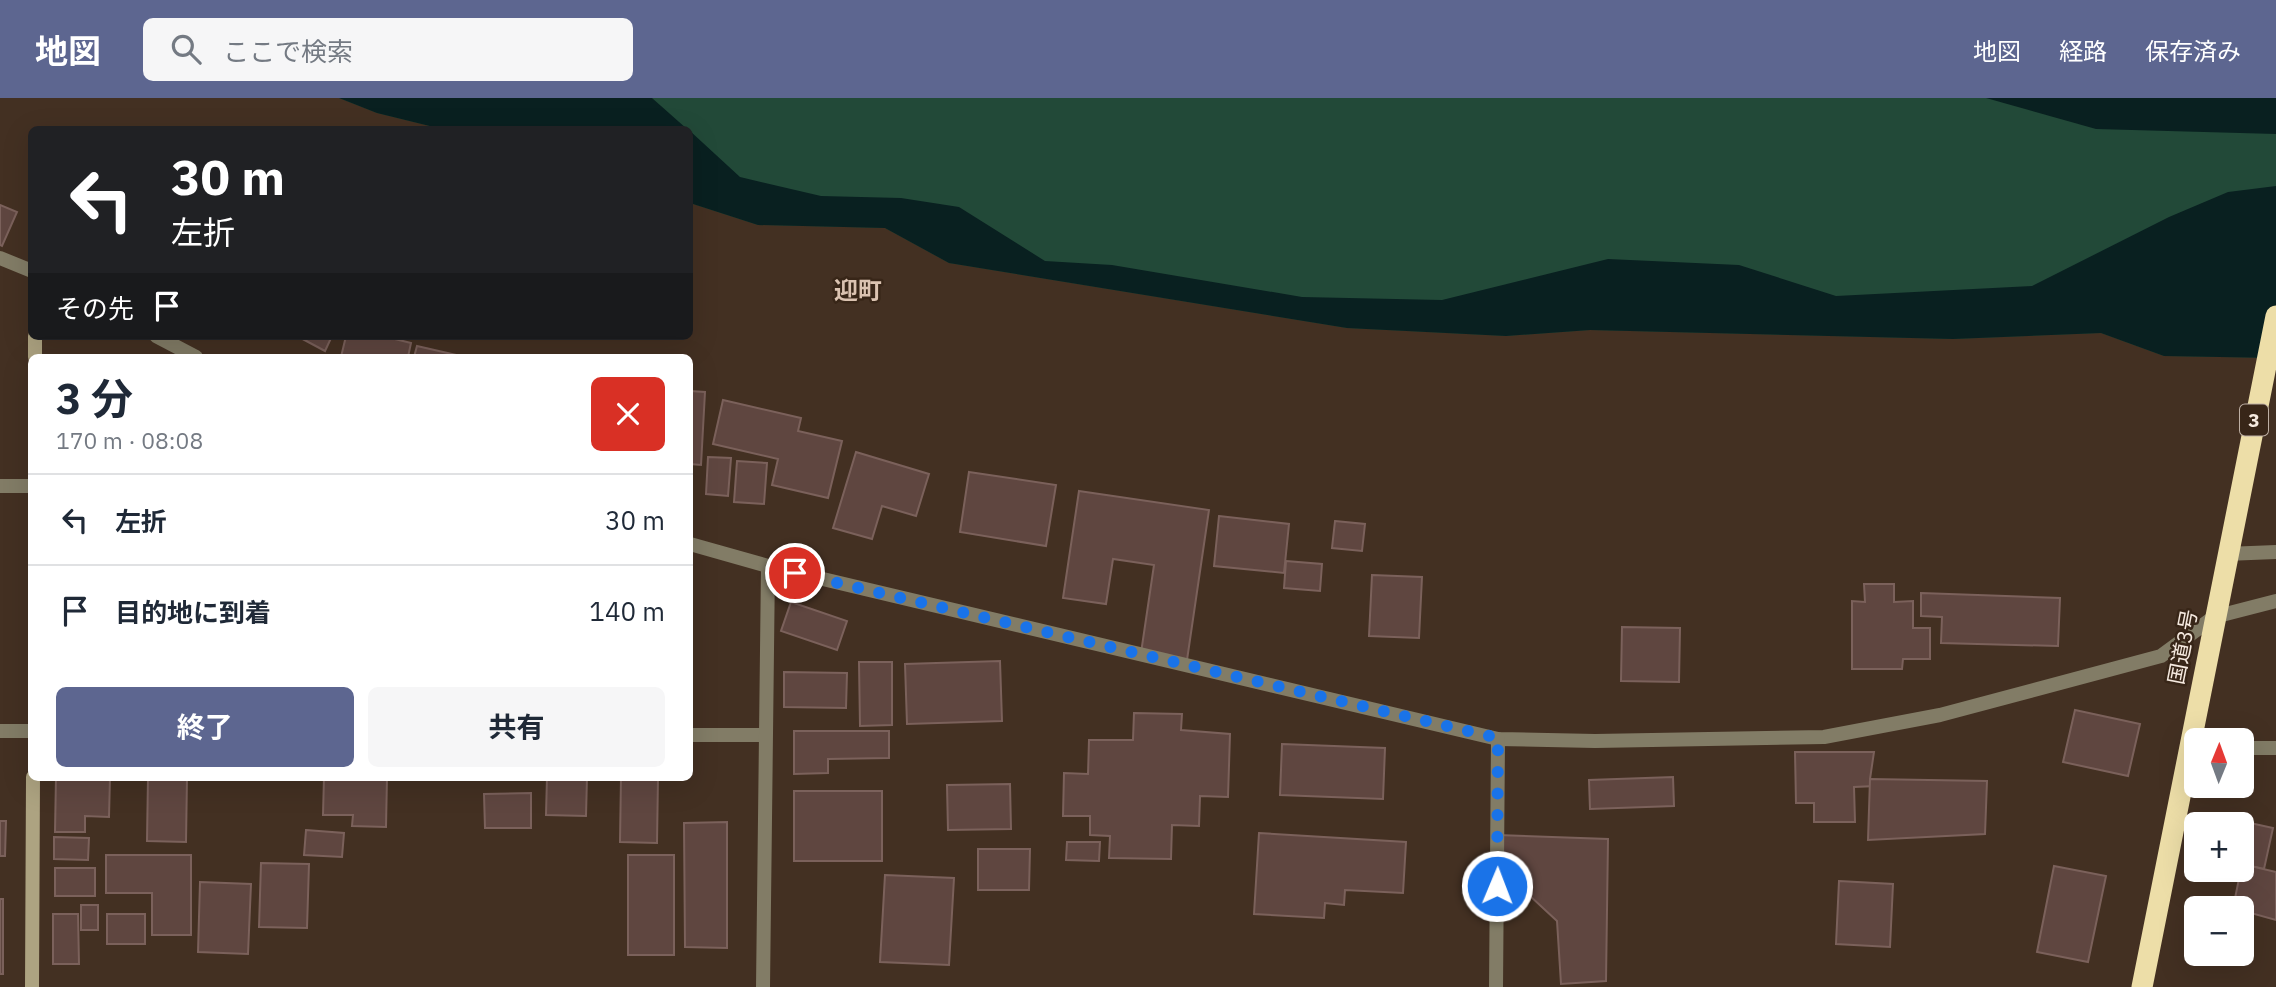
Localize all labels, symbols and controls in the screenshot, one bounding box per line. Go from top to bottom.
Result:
search box [143,18,633,81]
text: 地図 [35,29,101,72]
icon: search [167,30,205,68]
text: ここで検索 [223,34,353,68]
text: 地図 [1973,35,2021,67]
text: 経路 [2059,35,2107,67]
text: 保存済み [2145,35,2241,67]
text: 30 m [171,145,285,208]
icon: left [56,154,147,245]
text: 左折 [171,211,235,253]
district label: 迎町 [834,274,882,306]
icon: arrive [148,287,186,325]
text: その先 [56,291,134,325]
text: 3 分 [56,371,133,426]
button: close [591,377,665,451]
road number: 3 [2240,404,2268,436]
text: 170 m · 08:08 [56,425,203,455]
icon: left [56,501,94,539]
text: 30 m [605,503,665,537]
text: 左折 [115,504,167,538]
pin [765,543,825,603]
icon: arrive [776,554,814,592]
icon: arrive [56,592,94,630]
text: 140 m [589,594,665,628]
text: 目的地に到着 [115,595,271,629]
street label: 国道3号 [2161,607,2203,687]
button: 終了 [56,687,354,767]
button: 共有 [368,687,665,767]
north arrow [2184,728,2254,798]
map controls [2184,728,2254,966]
button: + [2184,812,2254,882]
position arrow [1460,849,1534,923]
button: − [2184,896,2254,966]

